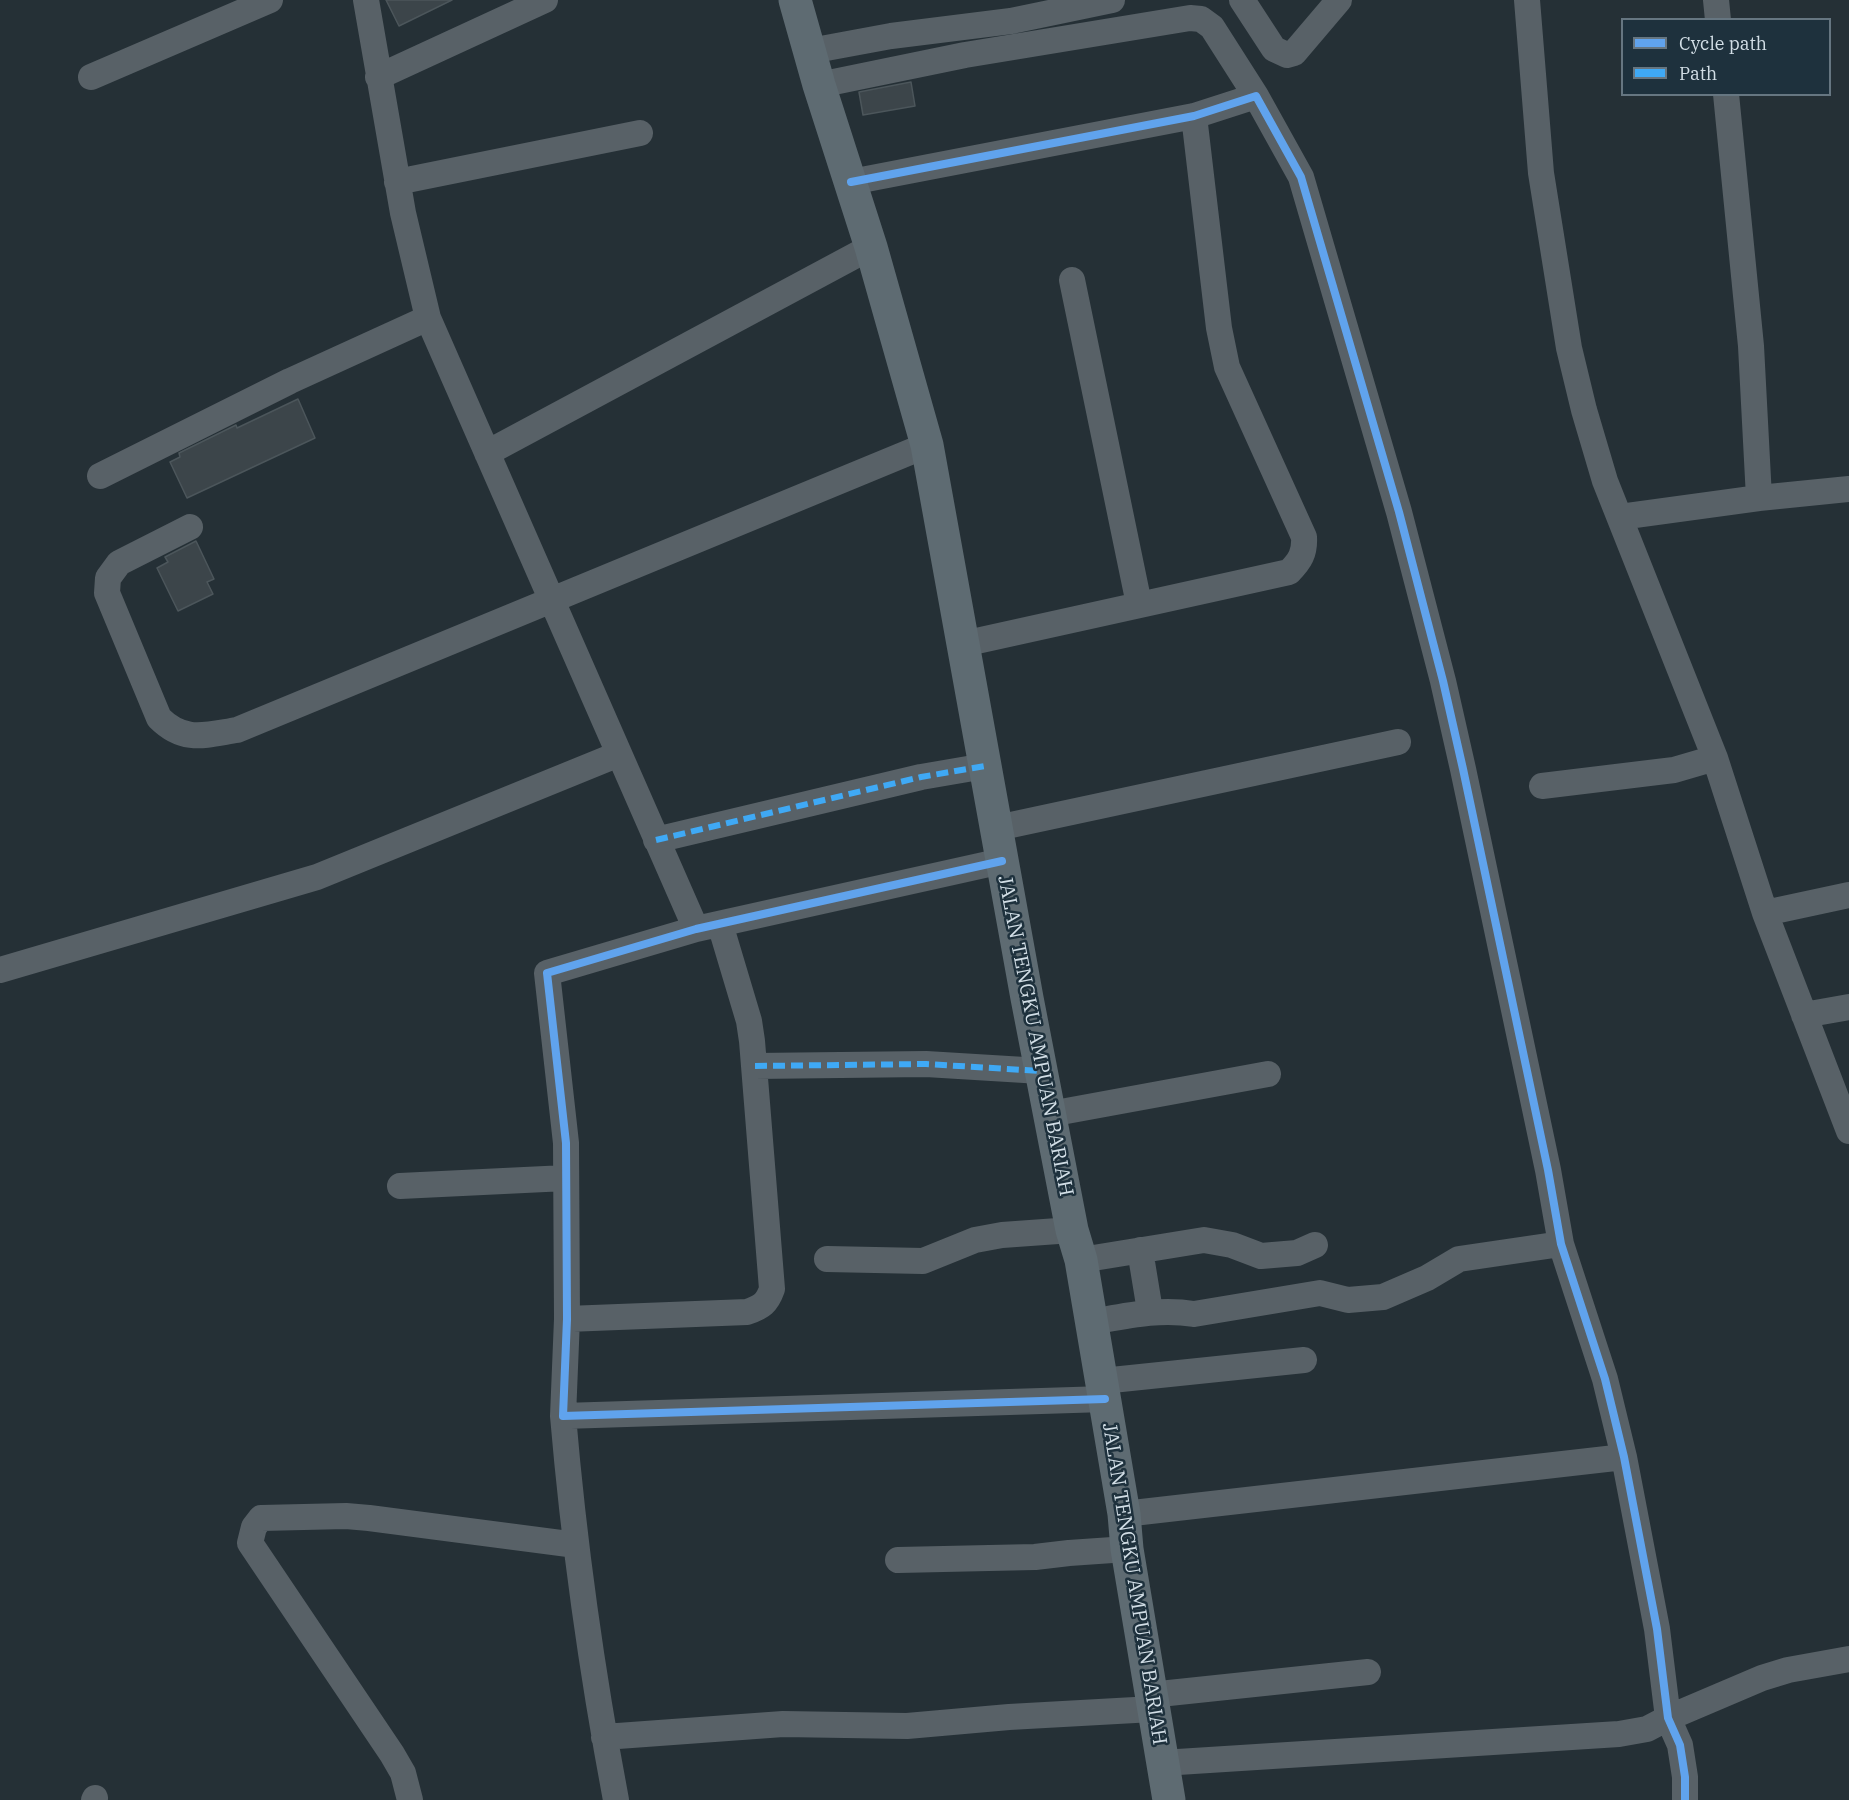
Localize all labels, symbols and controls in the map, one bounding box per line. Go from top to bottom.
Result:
legend [1621,18,1831,96]
text: Cycle path [1679,32,1767,55]
text: Path [1679,62,1717,85]
street label: JALAN TENGKU AMPUAN BARIAH [992,874,1078,1198]
street label: JALAN TENGKU AMPUAN BARIAH [1097,1421,1171,1747]

